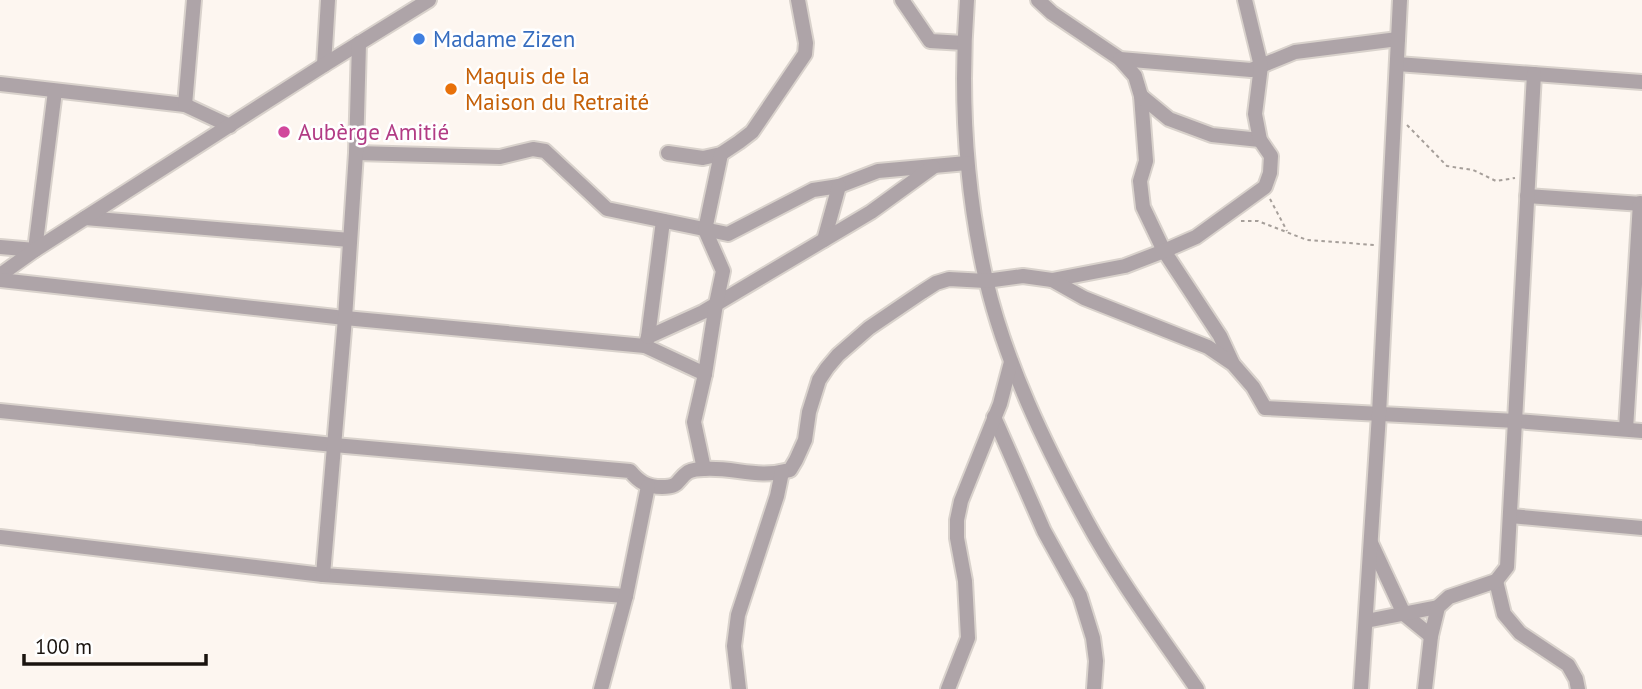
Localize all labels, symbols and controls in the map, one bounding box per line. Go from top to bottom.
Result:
place label: Madame Zizen [433,24,575,53]
marker: Madame Zizen [411,31,427,47]
place label: Maquis de la Maison du Retraité [465,61,649,116]
marker: Maquis de la Maison du Retraité [443,81,459,97]
place label: Aubèrge Amitié [298,117,449,146]
marker: Aubèrge Amitié [276,124,292,140]
scale bar [24,622,206,666]
text: 100 m [35,633,92,660]

